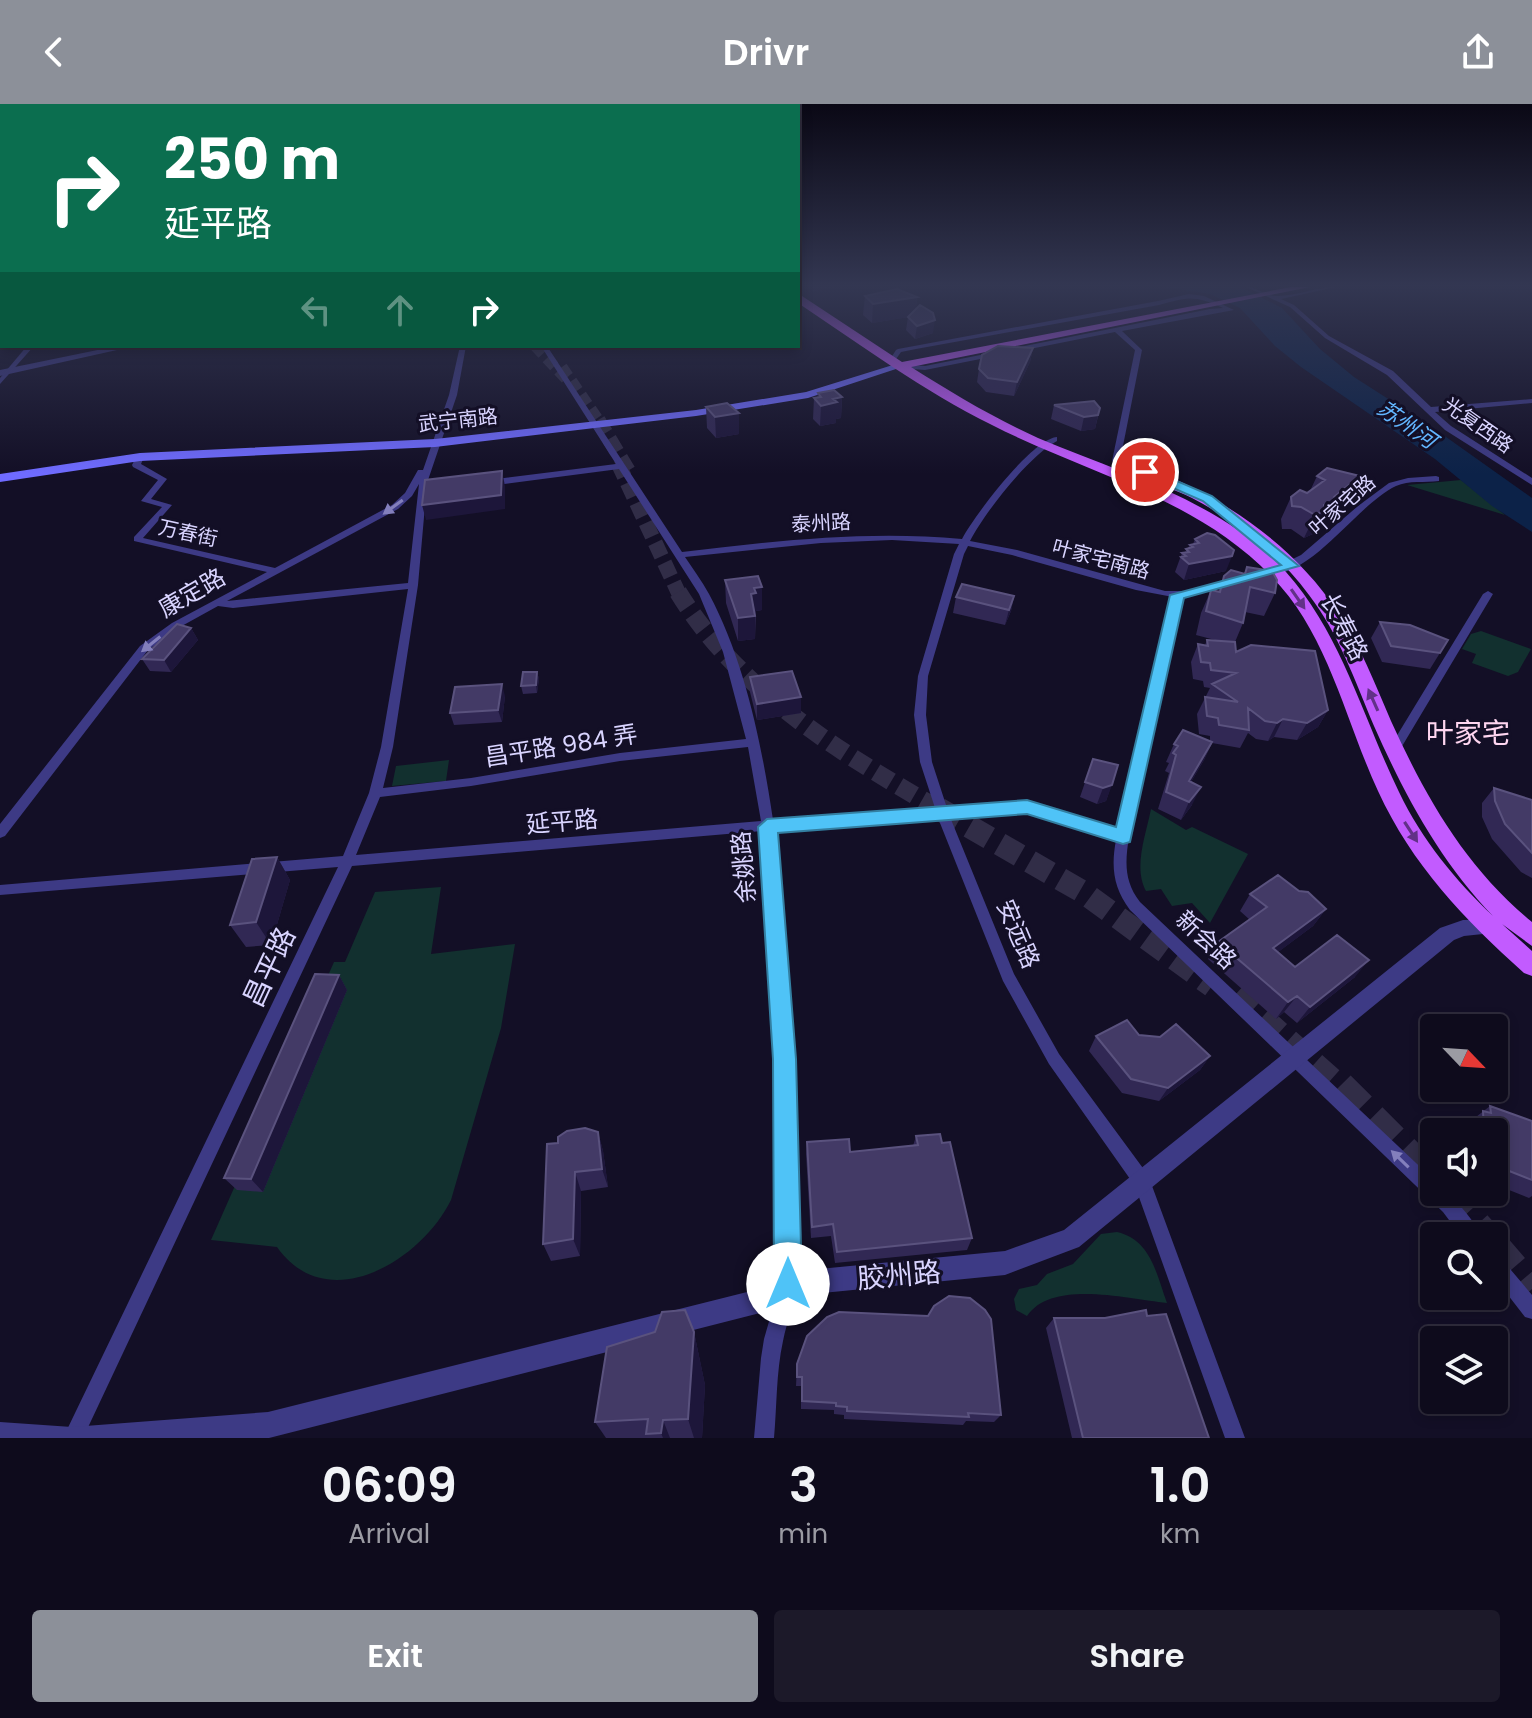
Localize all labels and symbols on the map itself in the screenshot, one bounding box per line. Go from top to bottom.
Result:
street label: 光复西路 [1437,391,1519,459]
water label: 苏州河 [1371,393,1446,458]
street label: 武宁南路 [417,402,499,438]
pin [1111,438,1179,506]
street label: 叶家宅路 [1303,468,1381,542]
one-way arrow [382,498,403,514]
street label: 泰州路 [790,507,852,539]
street label: 万春街 [156,513,220,553]
street label: 叶家宅南路 [1049,533,1153,585]
street label: 康定路 [152,560,231,625]
street label: 长寿路 [1313,587,1376,666]
one-way arrow [1290,588,1305,609]
one-way arrow [141,635,161,652]
one-way arrow [1366,689,1379,712]
district label: 叶家宅 [1426,714,1510,753]
street label: 昌平路 984 弄 [482,717,640,774]
street label: 延平路 [525,802,599,841]
one-way arrow [1403,821,1417,843]
street label: 余姚路 [724,830,763,904]
street label: 安远路 [989,894,1048,973]
street label: 新会路 [1169,903,1244,976]
street label: 昌平路 [234,921,305,1014]
north arrow [1420,1014,1508,1102]
one-way arrow [1391,1150,1410,1169]
position arrow [746,1242,830,1326]
street label: 胶州路 [855,1252,943,1299]

